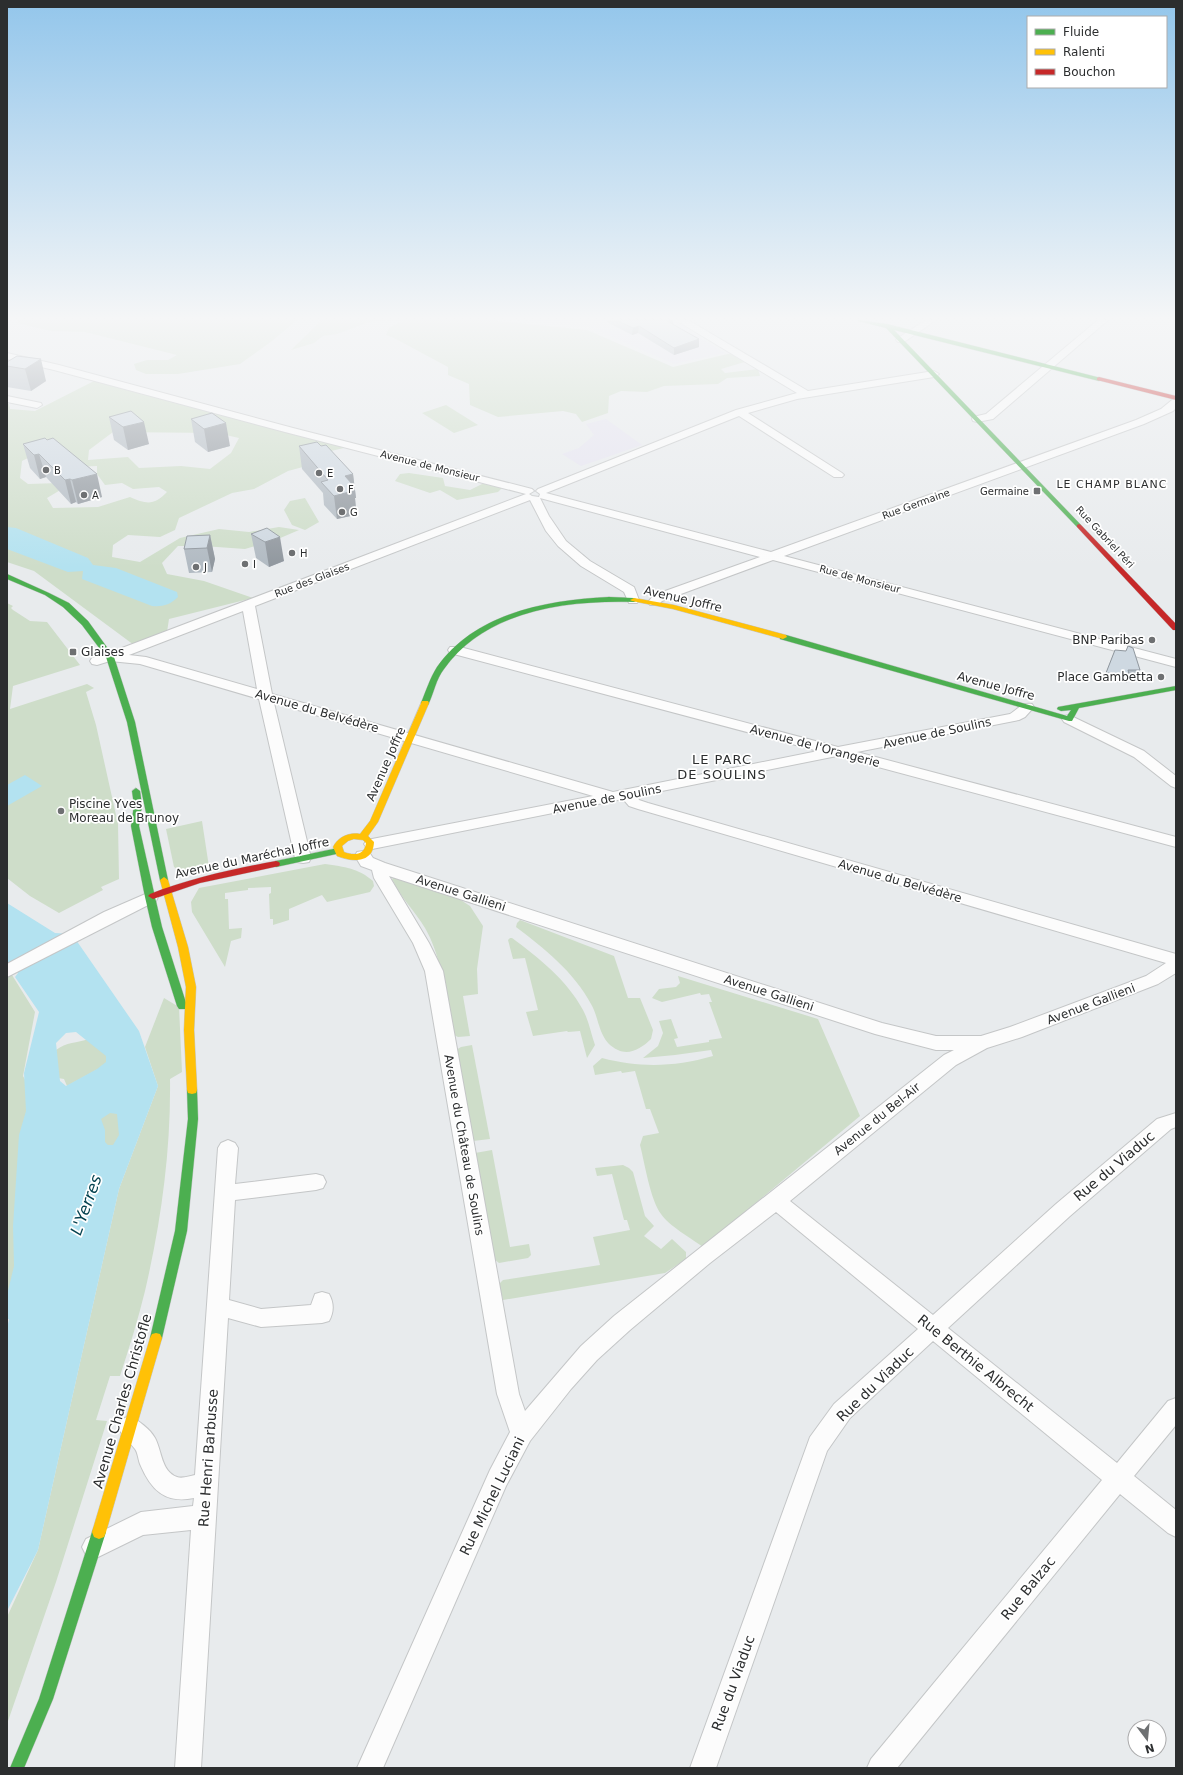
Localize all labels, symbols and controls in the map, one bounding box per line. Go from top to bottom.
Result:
legend [1027,16,1167,88]
text: Fluide [1063,25,1099,39]
text: Ralenti [1063,45,1105,59]
text: Bouchon [1063,65,1115,79]
street label: Avenue de Monsieur [379,448,482,484]
marker: B [41,465,51,475]
place label: B [54,465,61,476]
marker: E [314,468,324,478]
place label: E [327,468,333,479]
district label: LE CHAMP BLANC [1056,478,1168,491]
marker: F [335,484,345,494]
place label: F [348,484,354,495]
place label: Germaine [980,486,1029,497]
marker: Germaine [1032,486,1042,496]
street label: Rue Germaine [881,487,951,521]
marker: A [79,490,89,500]
place label: A [92,490,99,501]
street label: Rue Gabriel Péri [1074,504,1136,570]
marker: G [337,507,347,517]
place label: G [350,507,358,518]
marker: H [287,548,297,558]
place label: H [300,548,308,559]
marker: I [240,559,250,569]
place label: I [253,559,256,570]
street label: Rue des Glaises [273,561,351,599]
marker: J [191,562,201,572]
place label: J [203,562,207,573]
street label: Rue de Monsieur [818,563,903,595]
street label: Avenue Joffre [643,583,723,615]
place label: BNP Paribas [1072,633,1144,647]
marker: BNP Paribas [1147,635,1157,645]
place label: Glaises [81,645,124,659]
marker: Glaises [68,647,78,657]
street label: Avenue Joffre [956,669,1036,703]
place label: Place Gambetta [1057,670,1153,684]
marker: Place Gambetta [1156,672,1166,682]
street label: Avenue du Belvédère [254,687,380,735]
street label: Avenue de Soulins [882,715,992,751]
street label: Avenue de l'Orangerie [749,722,881,770]
street label: Avenue Joffre [363,725,409,803]
district label: LE PARC DE SOULINS [677,752,767,782]
street label: Avenue de Soulins [552,782,662,816]
place label: Piscine Yves Moreau de Brunoy [69,797,179,825]
marker: Piscine Yves Moreau de Brunoy [56,806,66,816]
street label: Avenue du Maréchal Joffre [174,835,330,881]
street label: Avenue du Belvédère [837,857,963,905]
street label: Avenue Gallieni [414,872,508,914]
street label: Avenue Gallieni [722,972,816,1014]
street label: Avenue Gallieni [1045,981,1137,1027]
street label: Avenue du Château de Soulins [441,1053,487,1237]
street label: Avenue du Bel-Air [831,1080,923,1158]
street label: Rue du Viaduc [1070,1128,1158,1204]
water label: L'Yerres [66,1172,106,1238]
street label: Rue Berthie Albrecht [915,1311,1038,1415]
street label: Avenue Charles Christofle [89,1312,155,1490]
street label: Rue du Viaduc [833,1343,917,1425]
street label: Rue Henri Barbusse [195,1389,221,1527]
street label: Rue Michel Luciani [456,1434,528,1558]
street label: Rue Balzac [998,1553,1058,1623]
street label: Rue du Viaduc [708,1633,758,1733]
north arrow [1127,1719,1167,1759]
text: N [1143,1741,1156,1756]

